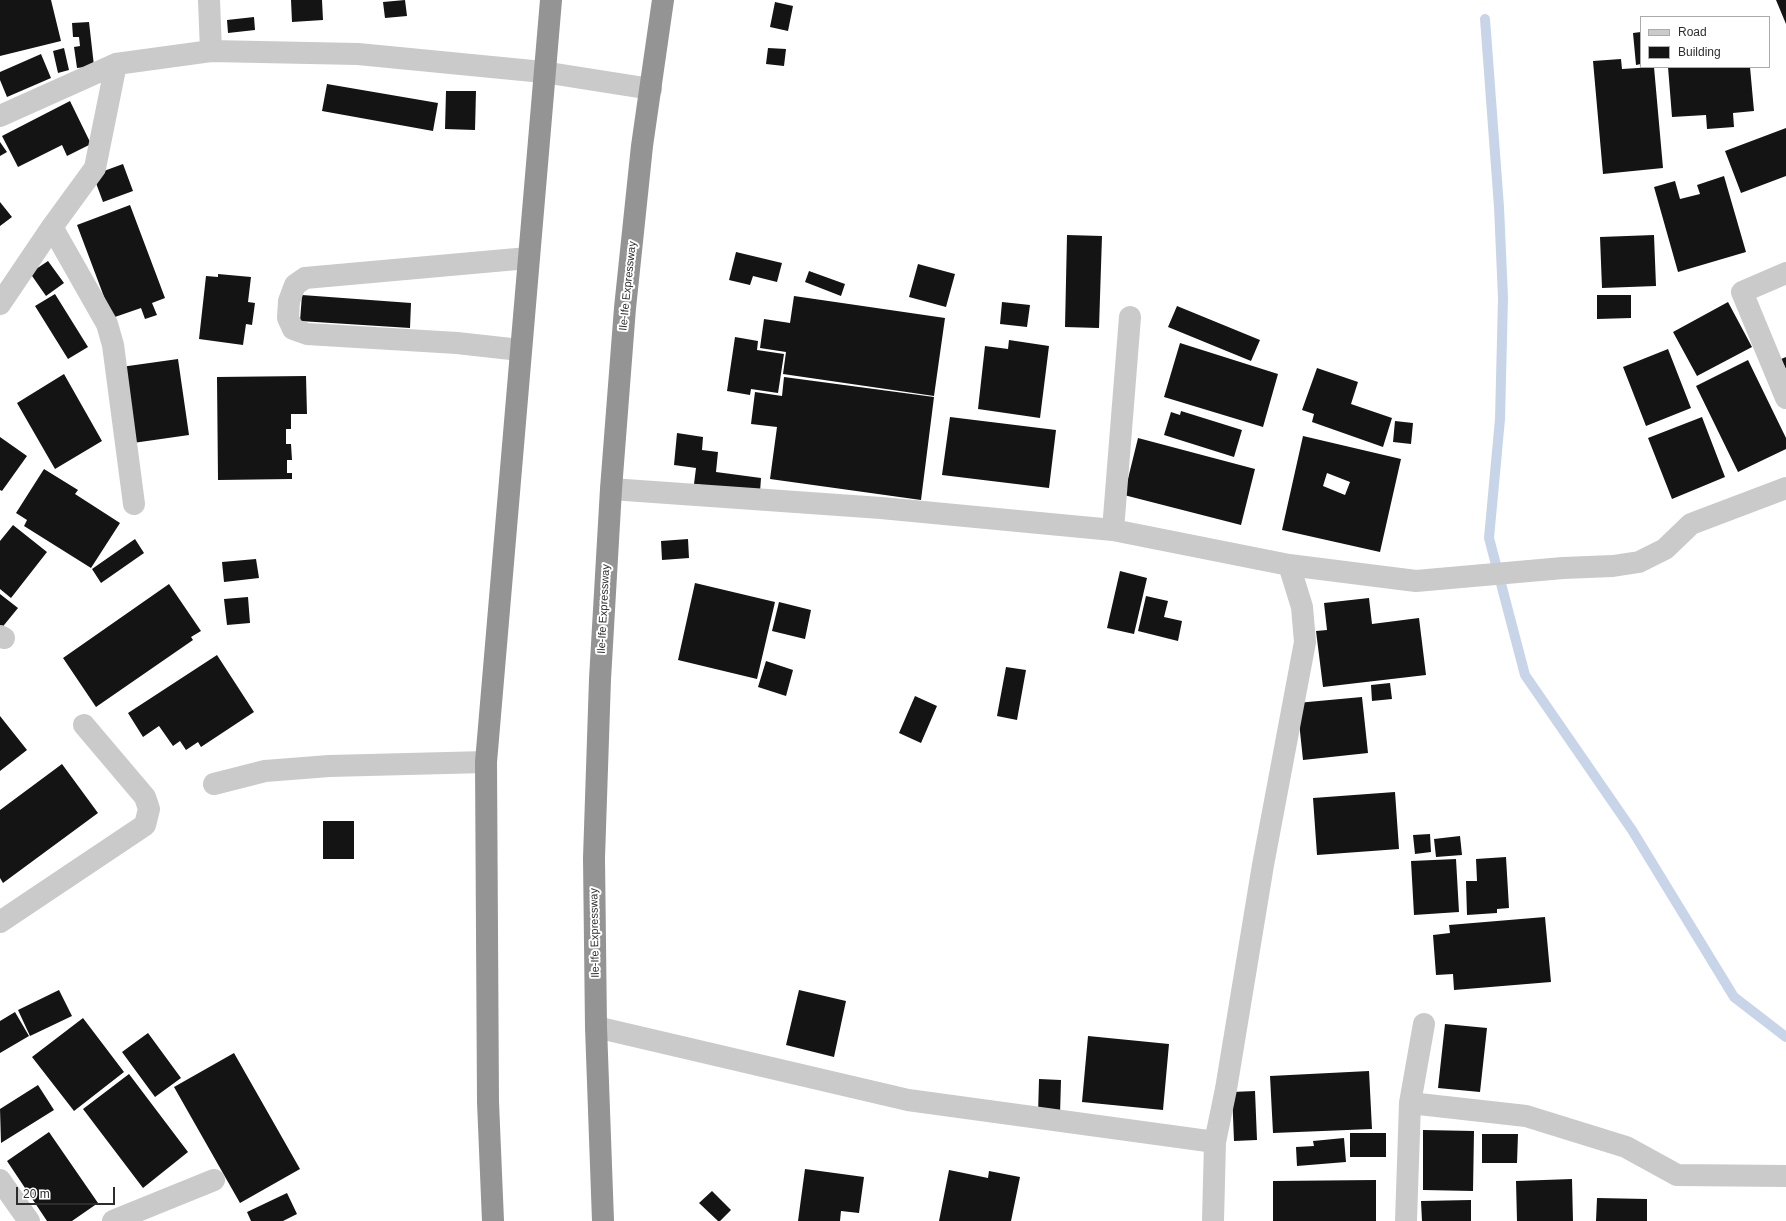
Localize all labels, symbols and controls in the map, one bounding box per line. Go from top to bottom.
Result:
legend [1640,16,1770,68]
text: Road [1678,25,1707,39]
text: Building [1678,45,1721,59]
street label: Ile-Ife Expressway [617,241,639,331]
street label: Ile-Ife Expressway [595,564,613,654]
street label: Ile-Ife Expressway [588,888,602,978]
scale bar [18,1179,117,1205]
text: 20 m [23,1187,50,1201]

